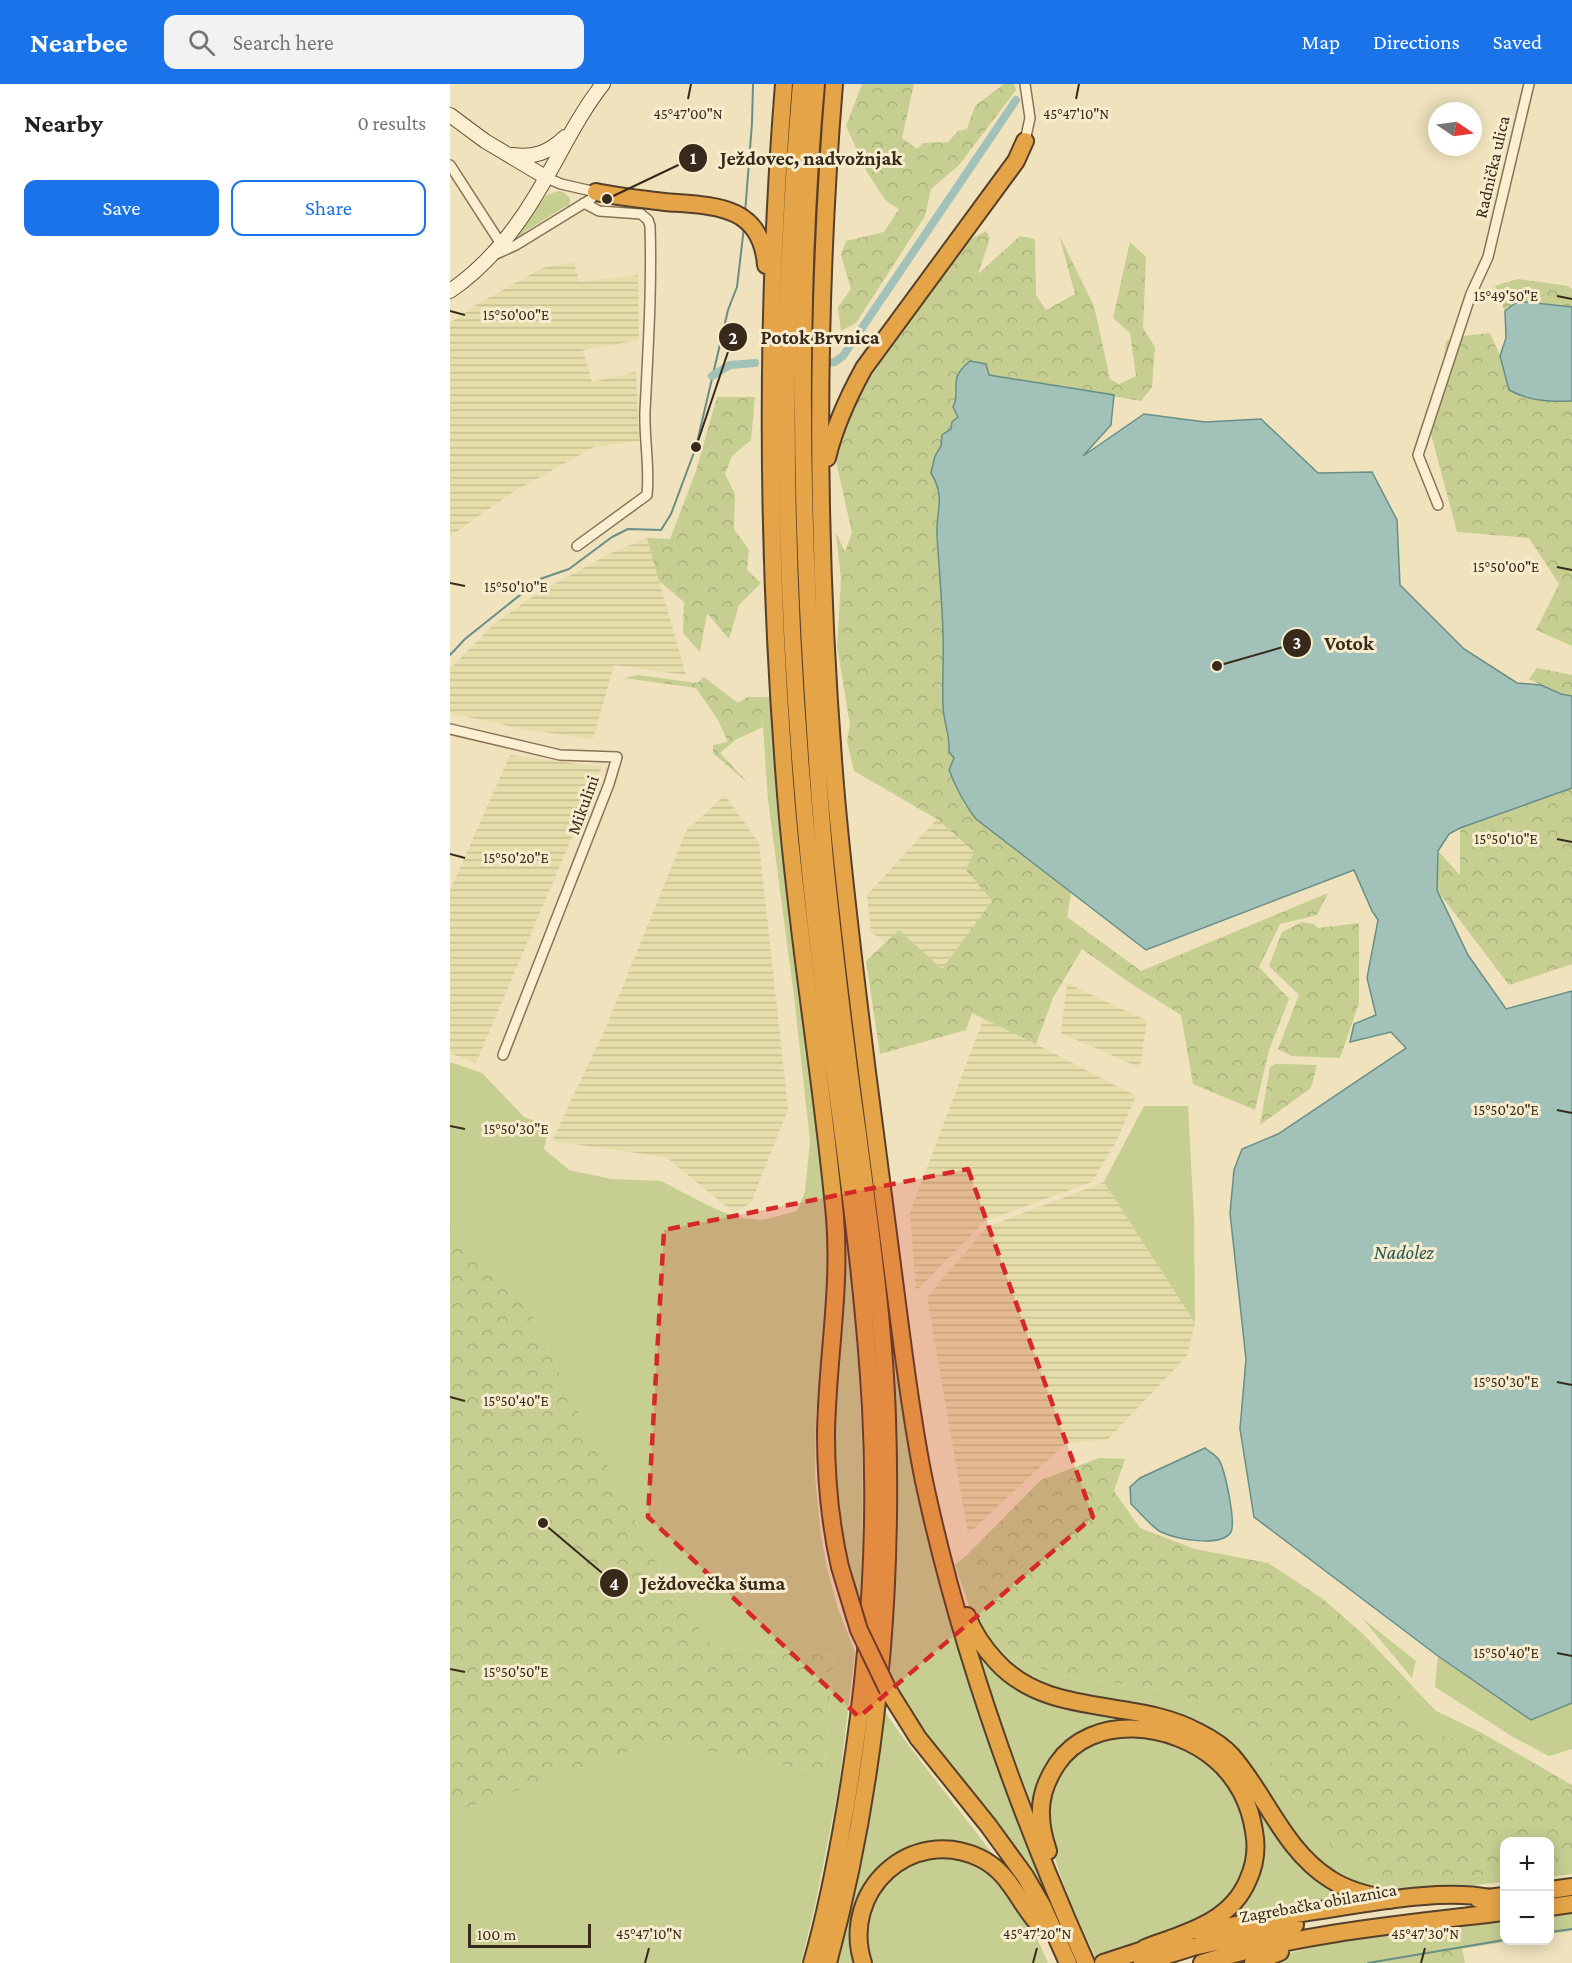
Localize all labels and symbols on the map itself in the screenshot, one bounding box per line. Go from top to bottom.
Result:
north arrow [1428,102,1482,156]
text: 45°47'00"N [653,106,723,122]
text: 45°47'10"N [1043,106,1109,122]
street label: Radnička ulica [1471,114,1513,220]
callout: Ježdovec, nadvožnjak [678,139,914,177]
text: Ježdovec, nadvožnjak [718,147,903,170]
text: 1 [690,148,697,168]
text: 15°49'50"E [1474,288,1538,304]
text: 15°50'00"E [483,307,549,323]
callout: Potok Brvnica [718,318,891,356]
text: Potok Brvnica [761,326,880,348]
text: 2 [728,328,738,348]
text: 15°50'00"E [1473,559,1539,575]
text: 15°50'10"E [484,579,548,595]
callout: Votok [1282,624,1386,662]
text: Votok [1323,632,1375,654]
text: 3 [1293,633,1301,653]
street label: Mikulini [563,772,603,837]
text: 15°50'10"E [1474,831,1538,847]
text: 15°50'20"E [483,850,549,866]
text: 15°50'20"E [1473,1102,1539,1118]
text: 15°50'30"E [483,1121,549,1137]
water label: Nadolez [1374,1241,1435,1263]
text: 15°50'30"E [1473,1374,1539,1390]
text: 15°50'40"E [483,1393,549,1409]
callout: Ježdovečka šuma [599,1564,797,1602]
text: Ježdovečka šuma [639,1572,785,1594]
text: 4 [609,1574,619,1594]
text: 15°50'40"E [1473,1645,1539,1661]
text: 15°50'50"E [484,1664,548,1680]
street label: Zagrebačka obilaznica [1238,1879,1398,1927]
scale bar [468,1921,591,1948]
text: 45°47'10"N [616,1926,682,1942]
text: 45°47'20"N [1003,1926,1071,1942]
text: 45°47'30"N [1391,1926,1459,1942]

